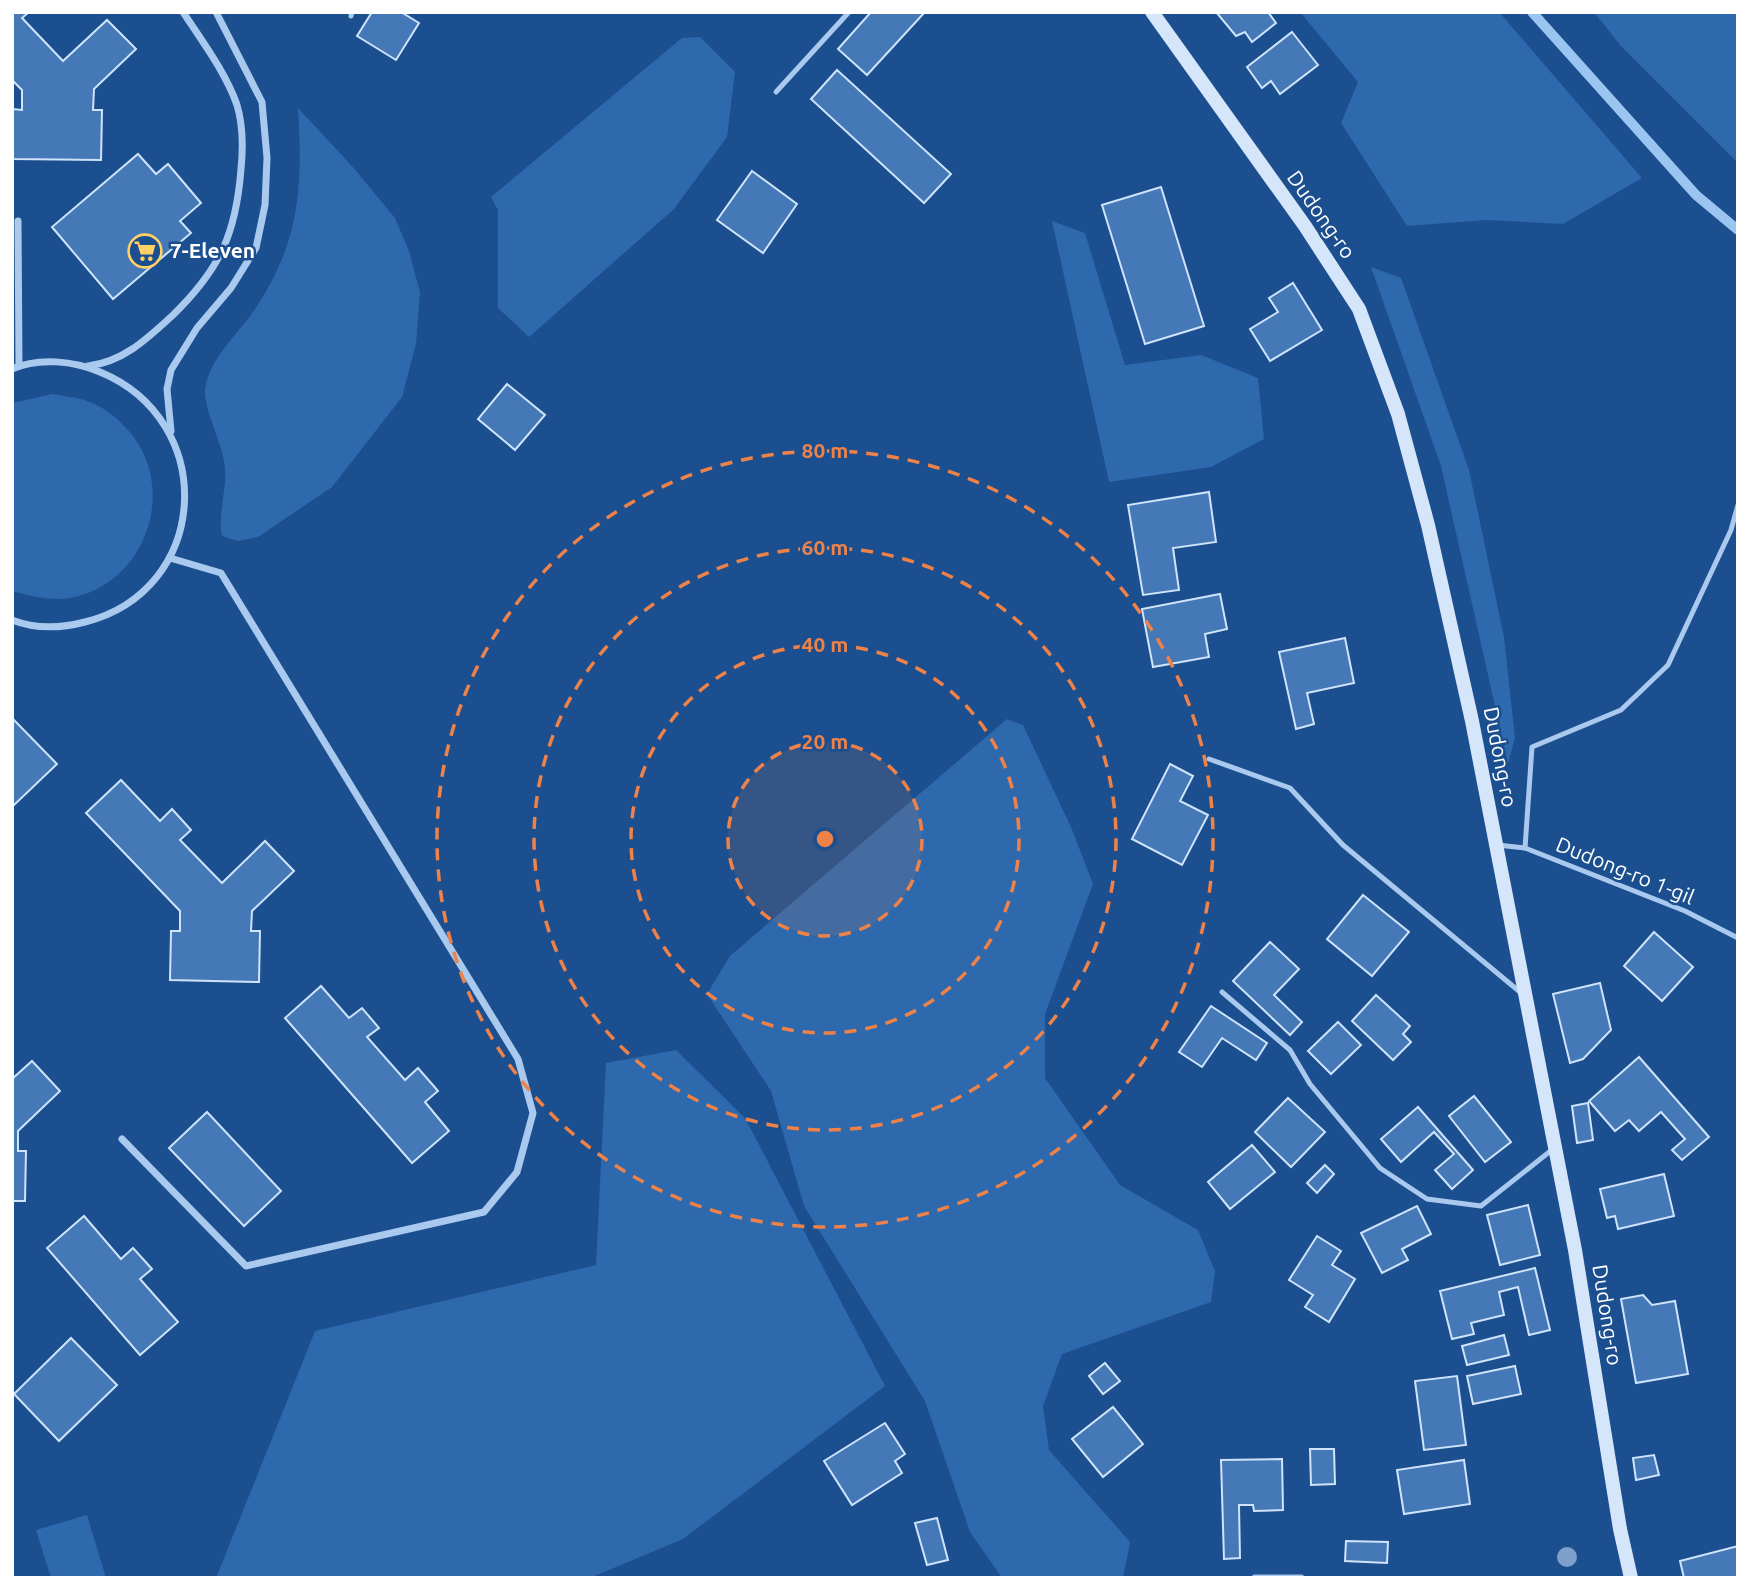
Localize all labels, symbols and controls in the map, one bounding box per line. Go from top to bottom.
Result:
street label: Dudong-ro [1283,166,1361,263]
supermarket icon: 7-Eleven [126,232,164,270]
place label: 7-Eleven [170,238,255,262]
text: 80 m [802,438,848,462]
text: 60 m [802,535,848,559]
text: 40 m [802,632,848,656]
street label: Dudong-ro [1479,705,1522,809]
text: 20 m [802,729,848,753]
centre of rings [813,827,837,851]
street label: Dudong-ro 1-gil [1553,831,1698,909]
street label: Dudong-ro [1588,1263,1628,1367]

